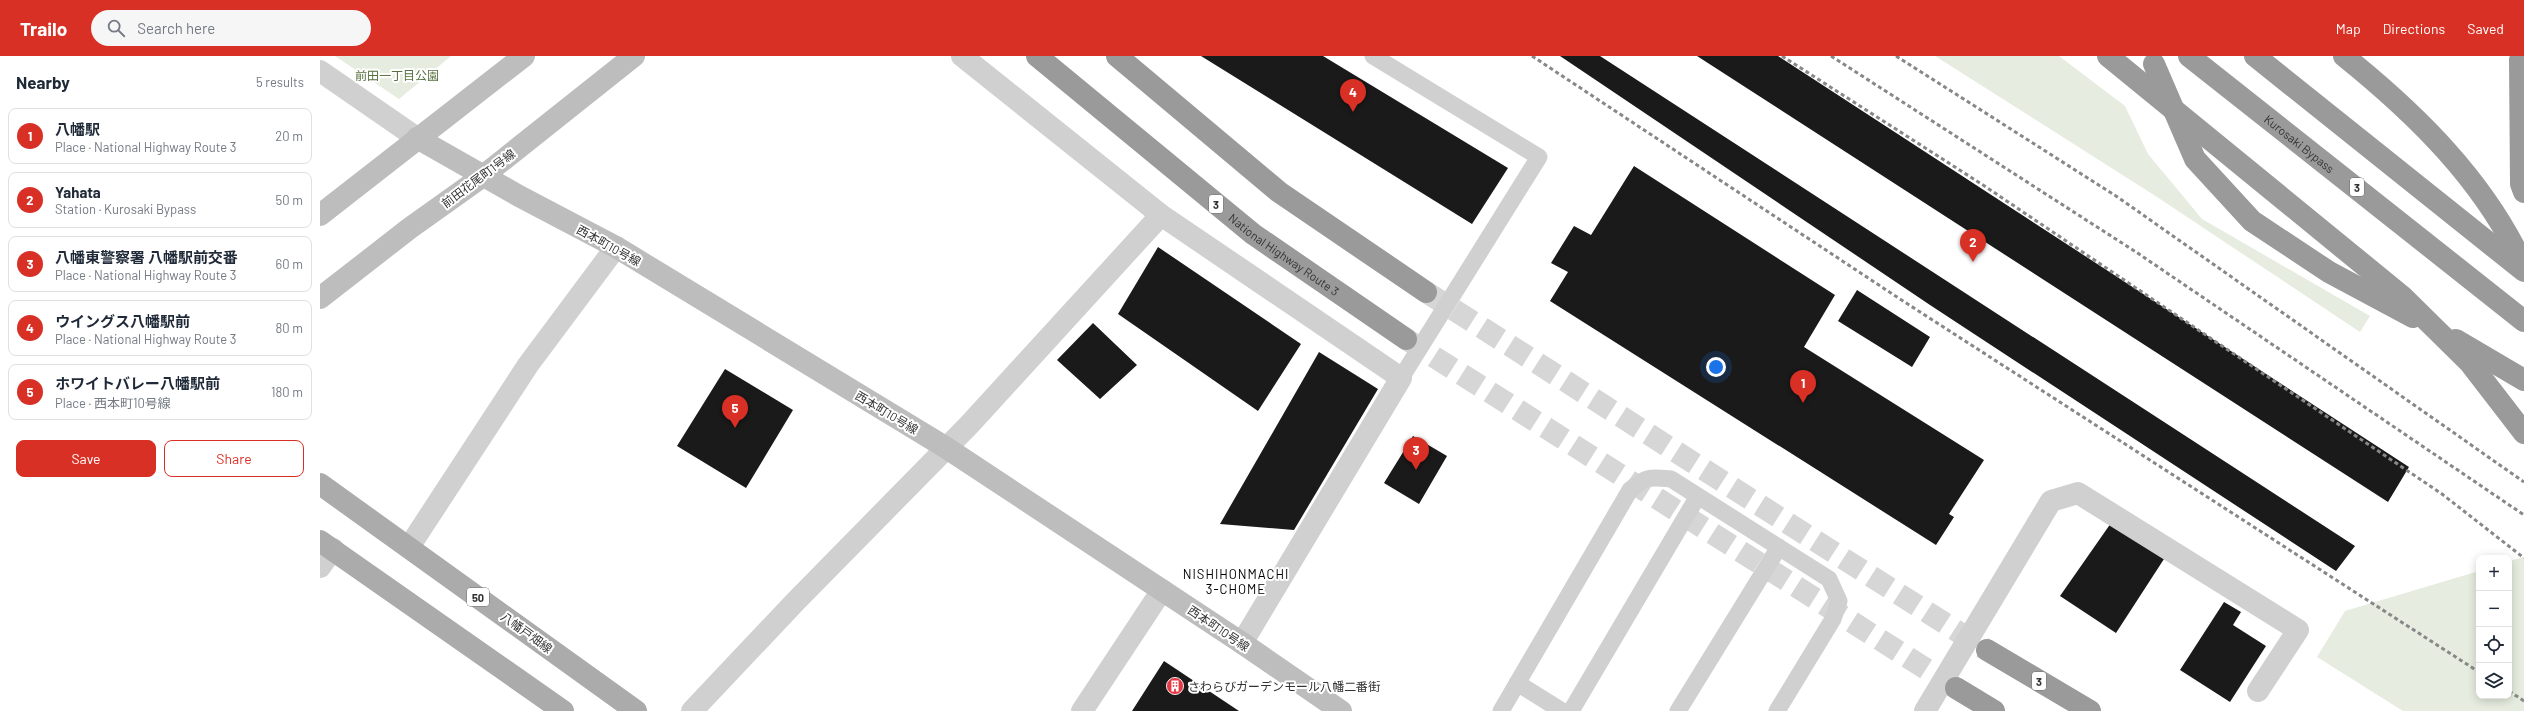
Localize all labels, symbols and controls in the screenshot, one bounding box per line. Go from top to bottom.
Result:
search box [91,10,371,46]
text: Trailo [20,17,67,40]
icon: search [105,17,127,39]
text: Search here [137,19,215,37]
text: Map [2336,20,2361,37]
text: Directions [2383,20,2445,37]
text: Saved [2467,20,2504,37]
park label: 前田一丁目公園 [355,68,439,82]
text: Nearby [16,72,70,92]
text: 5 results [256,74,304,90]
pin: 4 [1340,79,1366,112]
street label: Kurosaki Bypass [2262,112,2338,176]
text: 八幡駅 [55,120,100,138]
text: 1 [28,128,32,144]
text: 20 m [275,128,303,144]
text: Place · National Highway Route 3 [55,139,236,155]
street label: 前田花尾町1号線 [439,146,517,210]
road number: 3 [2350,178,2364,196]
text: Yahata [55,183,101,201]
text: 2 [26,192,34,208]
text: 50 m [276,192,303,208]
road number: 3 [1209,195,1223,213]
text: Station · Kurosaki Bypass [55,201,196,217]
street label: National Highway Route 3 [1226,210,1342,298]
street label: 西本町10号線 [575,222,643,268]
pin: 2 [1960,229,1986,262]
text: 八幡東警察署 八幡駅前交番 [55,248,238,266]
text: 3 [26,256,34,272]
text: 60 m [276,256,303,272]
text: Place · National Highway Route 3 [55,267,236,283]
text: ウイングス八幡駅前 [55,312,190,330]
text: 4 [26,320,34,336]
text: 80 m [276,320,303,336]
text: Place · National Highway Route 3 [55,331,236,347]
your location [1706,357,1726,377]
pin: 1 [1790,370,1816,403]
text: ホワイトバレー八幡駅前 [55,374,220,392]
text: 5 [26,384,34,400]
text: 180 m [271,384,303,400]
street label: 西本町10号線 [853,388,921,436]
text: Place · 西本町10号線 [55,395,171,411]
pin: 5 [722,395,748,428]
pin: 3 [1403,437,1429,470]
button: Save [16,440,156,477]
button: Share [164,440,304,477]
map controls [2476,555,2512,699]
button: + [2476,555,2512,591]
district label: NISHIHONMACHI 3-CHOME [1183,566,1289,597]
road number: 50 [467,588,489,606]
button: − [2476,591,2512,627]
street label: 西本町10号線 [1186,602,1252,654]
street label: 八幡戸畑線 [499,609,555,655]
button: locate [2476,627,2512,663]
button: layers [2476,663,2512,699]
road number: 3 [2032,672,2046,690]
building icon: さわらびガーデンモール八幡二番街 [1165,676,1185,696]
place label: さわらびガーデンモール八幡二番街 [1188,679,1380,693]

